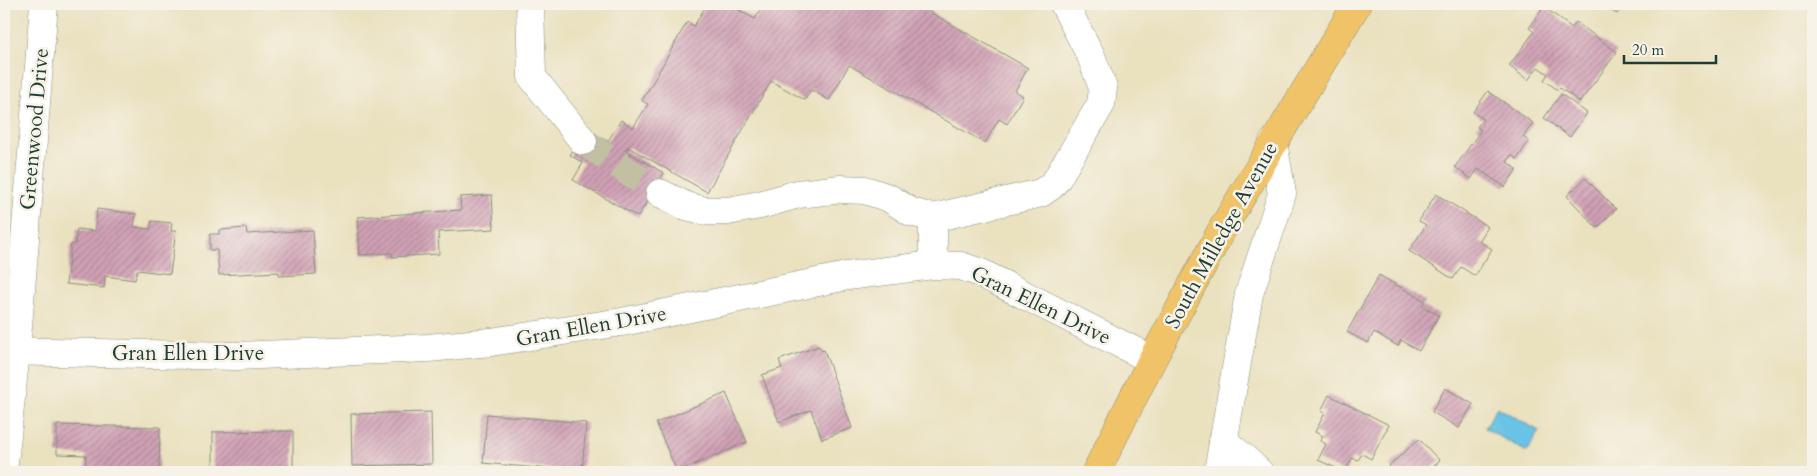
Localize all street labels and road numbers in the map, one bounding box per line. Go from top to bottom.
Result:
street label: Greenwood Drive [13,47,56,211]
street label: South Milledge Avenue [1158,137,1285,334]
street label: Gran Ellen Drive [966,259,1116,352]
street label: Gran Ellen Drive [513,299,669,354]
street label: Gran Ellen Drive [112,339,264,368]

